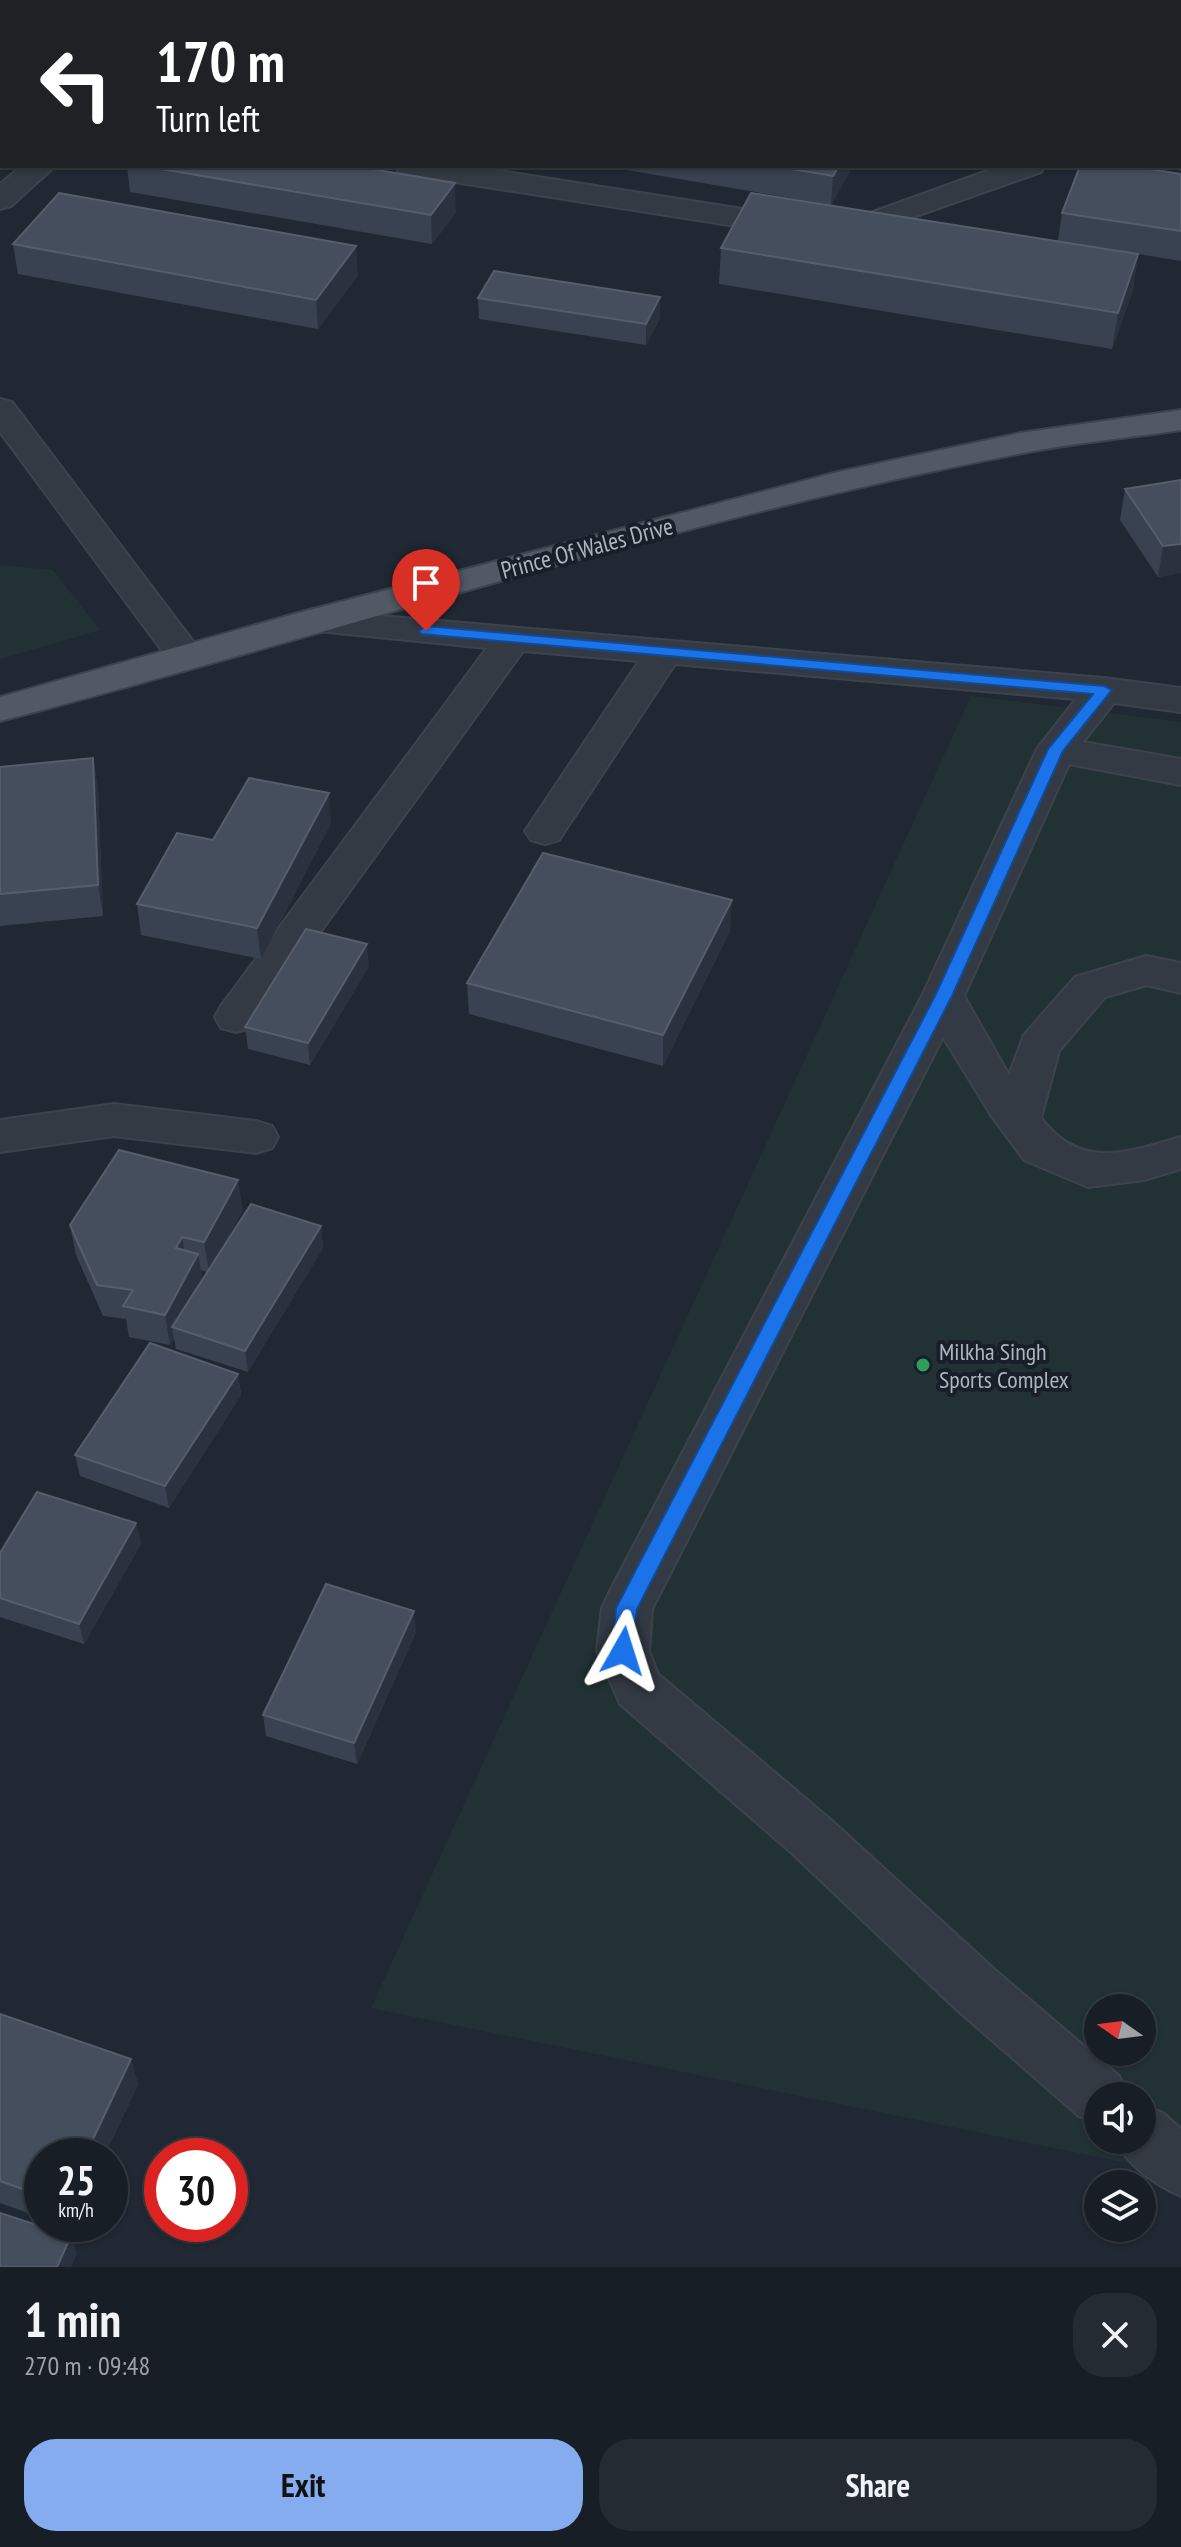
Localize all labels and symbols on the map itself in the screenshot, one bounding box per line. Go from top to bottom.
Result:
street label: Prince Of Wales Drive [498,510,676,586]
pin [392,549,460,631]
place label: Milkha Singh Sports Complex [939,1336,1069,1395]
marker: Milkha Singh Sports Complex [914,1356,932,1374]
position arrow [581,1609,665,1693]
north arrow [1084,1994,1156,2066]
speed limit sign: 30 [144,2138,248,2242]

